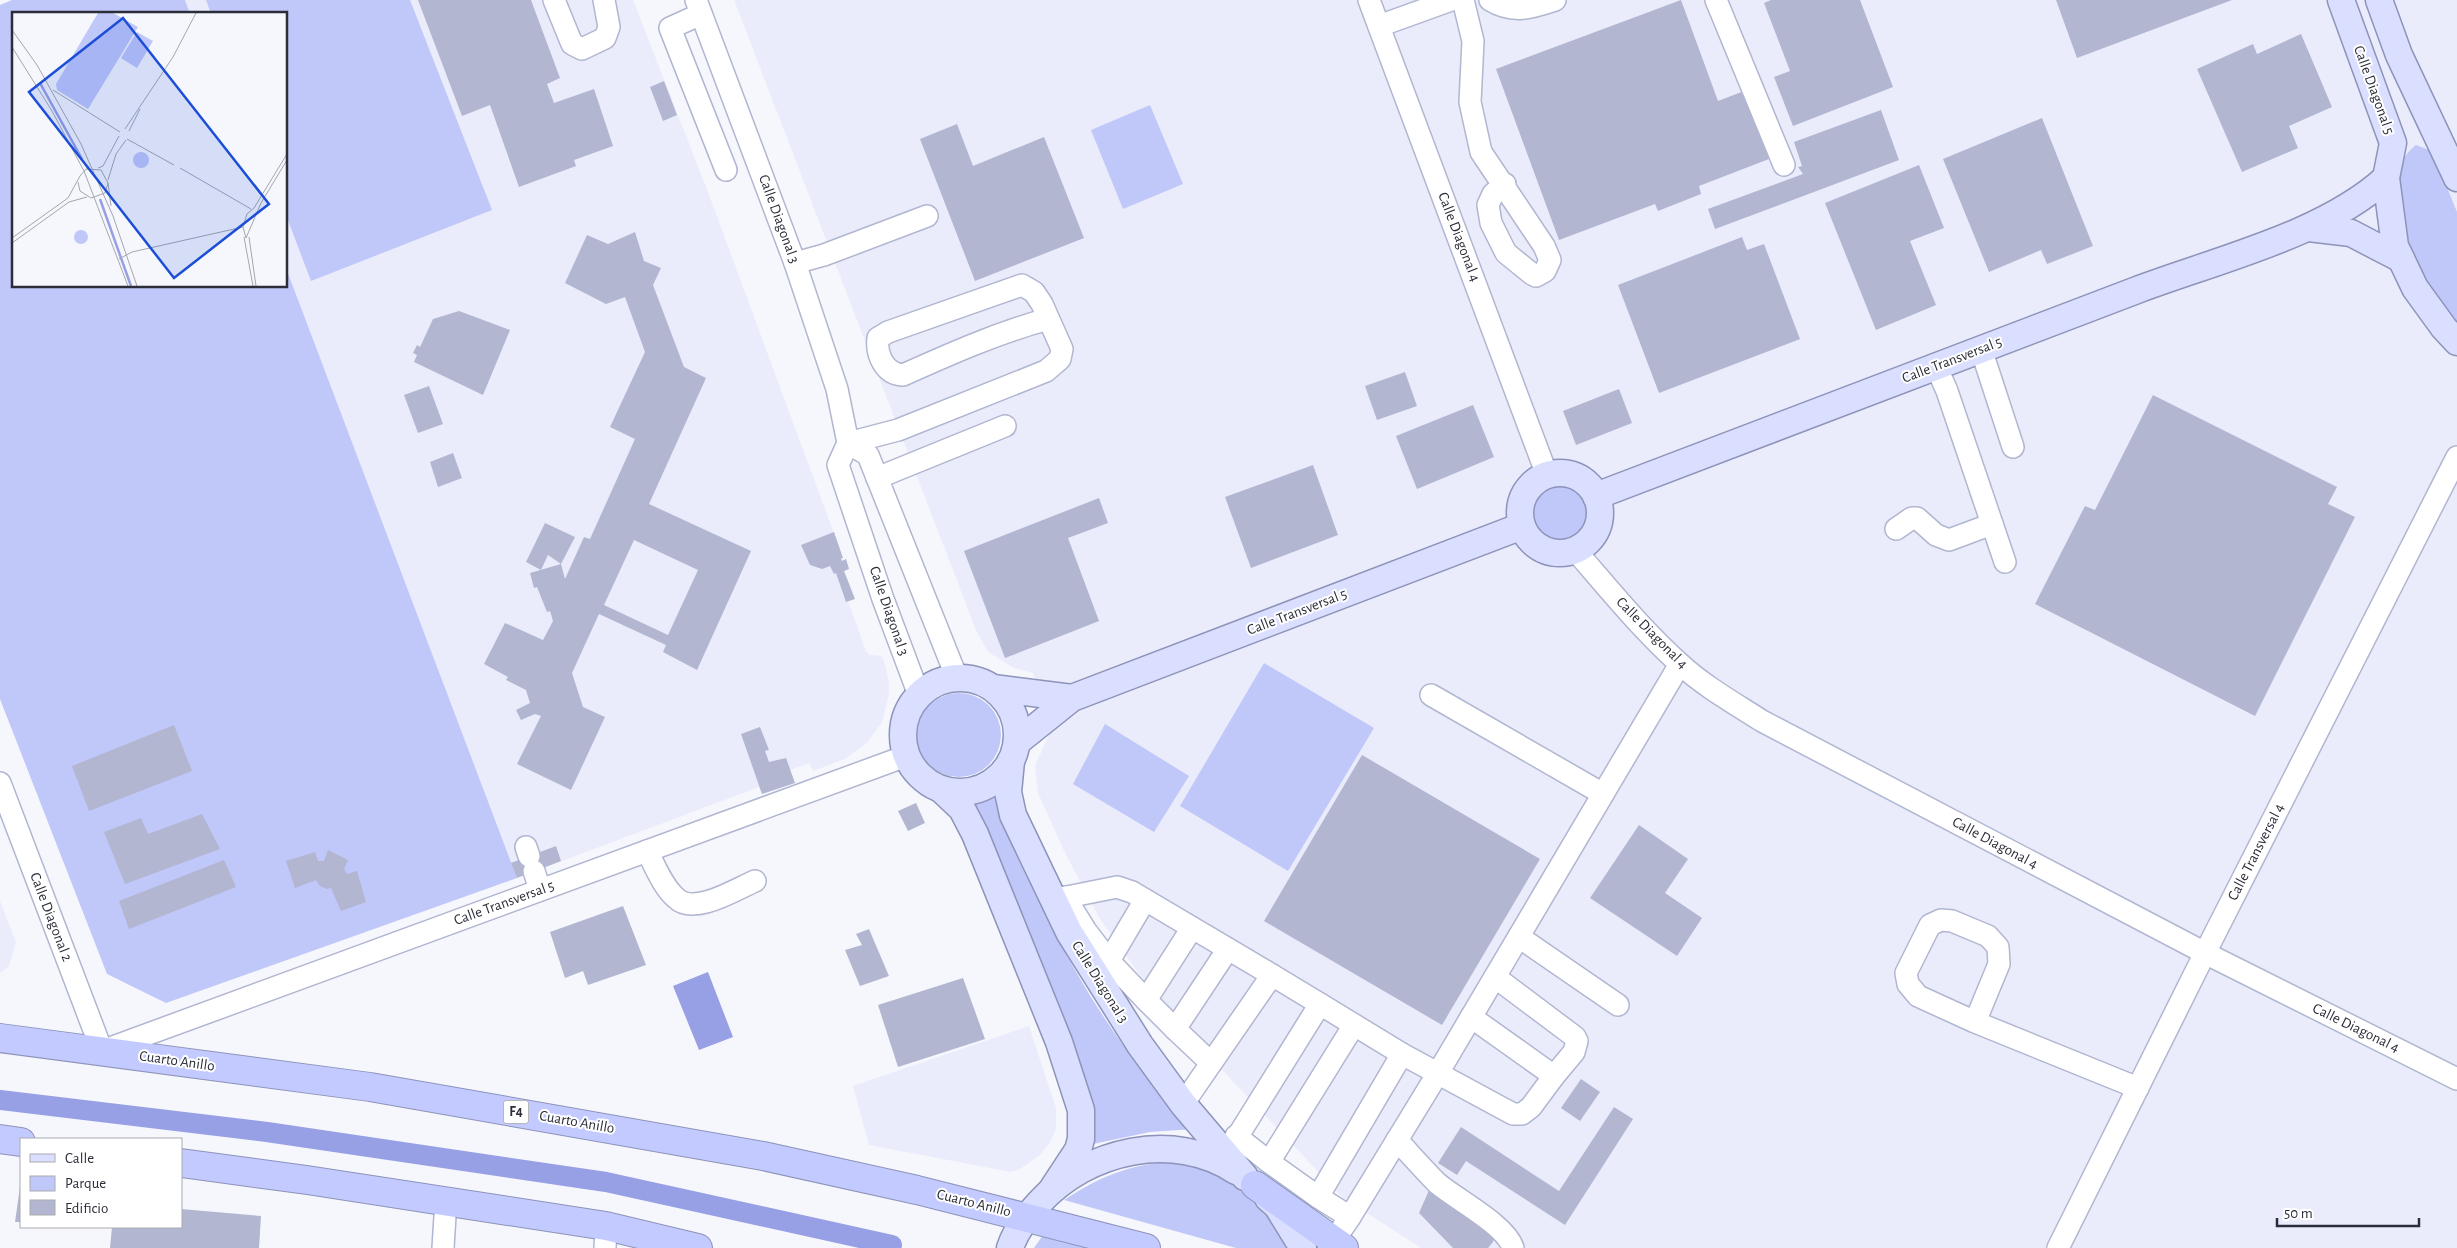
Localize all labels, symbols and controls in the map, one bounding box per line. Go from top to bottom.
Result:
inset map [12,12,288,288]
street label: Calle Diagonal 5 [2351,44,2397,136]
street label: Calle Diagonal 3 [756,173,802,265]
street label: Calle Diagonal 4 [1435,190,1483,284]
street label: Calle Transversal 5 [1900,334,2004,386]
street label: Calle Diagonal 3 [867,564,911,658]
street label: Calle Transversal 5 [1245,586,1349,638]
street label: Calle Diagonal 4 [1613,594,1691,672]
street label: Calle Transversal 4 [2225,801,2287,903]
street label: Calle Diagonal 4 [1950,814,2040,872]
street label: Calle Diagonal 2 [27,870,75,964]
street label: Calle Transversal 5 [452,878,556,928]
street label: Calle Diagonal 3 [1069,938,1131,1026]
street label: Calle Diagonal 4 [2310,1001,2402,1055]
street label: Cuarto Anillo [138,1048,216,1074]
road number: F4 [504,1100,528,1124]
street label: Cuarto Anillo [538,1108,616,1136]
legend [20,1138,182,1228]
text: Calle [65,1151,94,1166]
text: Parque [65,1176,106,1191]
street label: Cuarto Anillo [935,1187,1013,1219]
scale bar [2277,1196,2420,1228]
text: Edificio [65,1201,108,1216]
text: 50 m [2284,1206,2313,1221]

